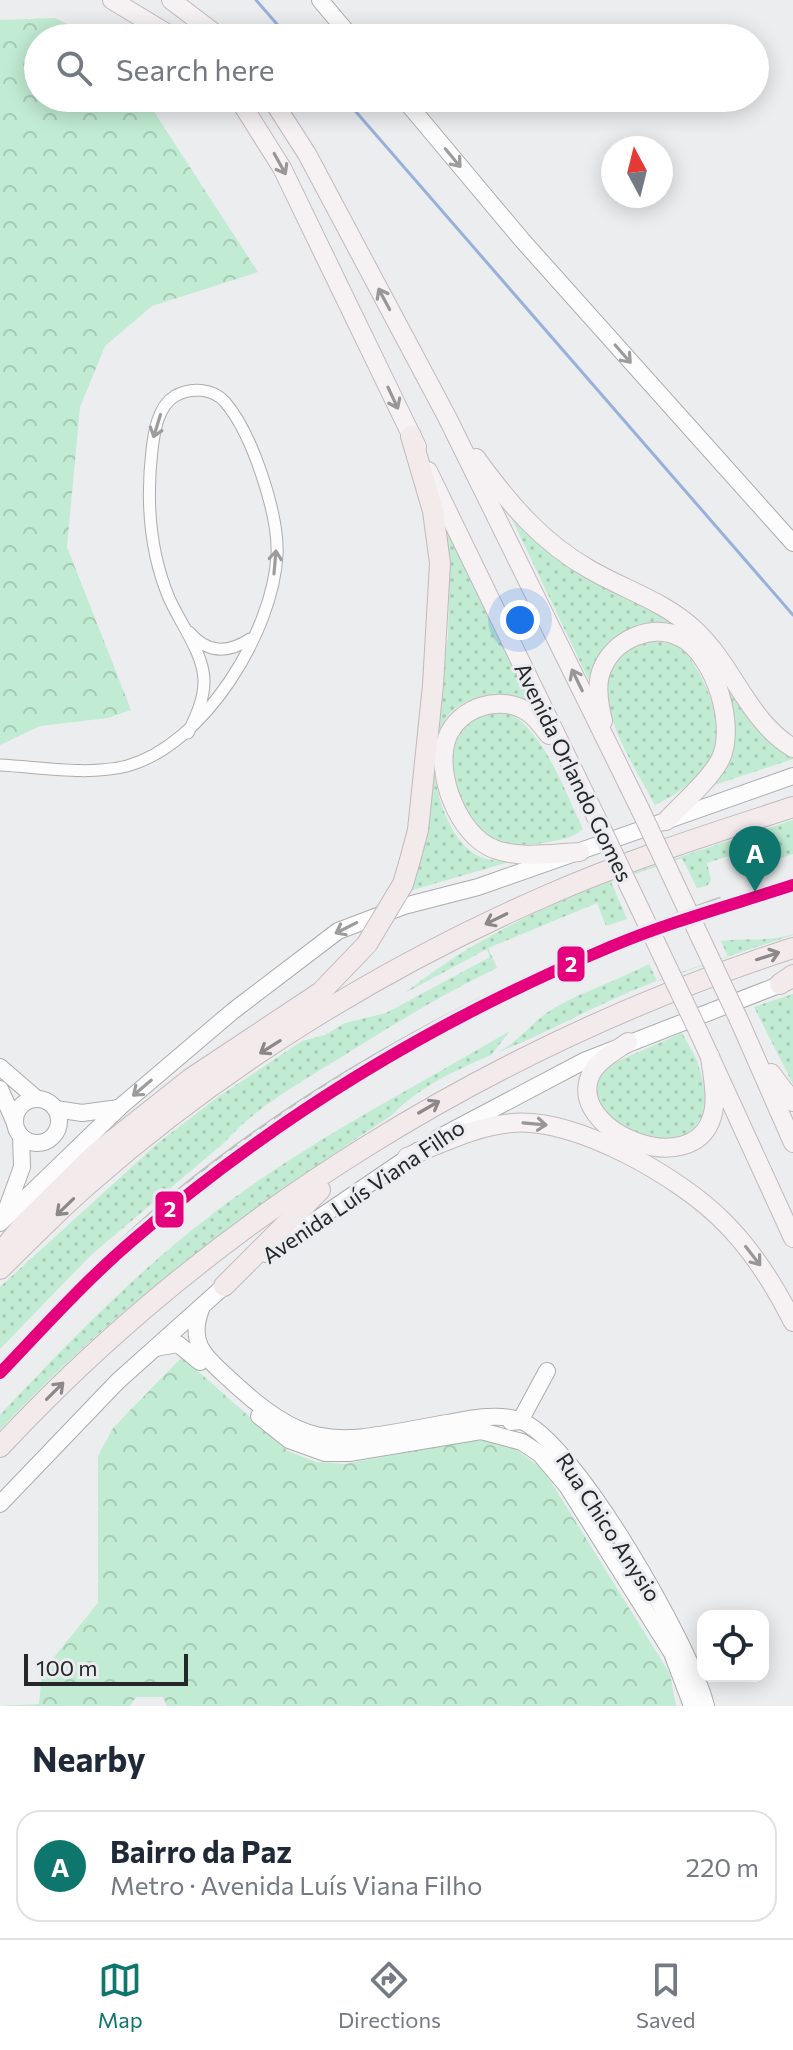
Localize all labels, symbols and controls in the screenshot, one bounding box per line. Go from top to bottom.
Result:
search box [24,24,769,112]
icon: search [52,46,96,90]
text: Search here [116,50,275,87]
north arrow [601,136,673,208]
one-way arrow [444,147,462,167]
one-way arrow [272,151,288,175]
one-way arrow [375,287,391,311]
one-way arrow [614,344,632,364]
one-way arrow [386,385,401,409]
one-way arrow [149,413,164,438]
one-way arrow [268,549,283,575]
your location [500,600,540,640]
street label: Avenida Orlando Gomes [509,658,639,886]
one-way arrow [569,669,584,693]
pin: A [729,826,781,892]
one-way arrow [484,912,508,927]
one-way arrow [335,920,358,936]
line badge: 2 [556,945,586,983]
one-way arrow [755,948,781,963]
text: 2 [565,950,577,977]
one-way arrow [259,1040,282,1056]
one-way arrow [133,1079,153,1097]
one-way arrow [417,1099,440,1115]
street label: Avenida Luís Viana Filho [257,1113,469,1269]
one-way arrow [521,1117,548,1132]
line badge: 2 [154,1190,185,1229]
text: 2 [164,1195,176,1222]
one-way arrow [55,1197,75,1216]
one-way arrow [744,1244,761,1266]
one-way arrow [45,1381,64,1401]
street label: Rua Chico Anysio [551,1448,667,1606]
map controls [697,1610,769,1682]
button: locate [697,1610,769,1682]
scale bar [24,1650,188,1686]
text: 100 m [36,1654,98,1681]
text: Nearby [32,1737,146,1779]
text: Bairro da Paz [110,1832,292,1869]
text: A [51,1851,69,1882]
text: 220 m [686,1851,759,1882]
text: Metro · Avenida Luís Viana Filho [110,1869,482,1900]
tab: Map [98,1958,143,2033]
tab: Directions [338,1958,441,2033]
tab: Saved [636,1958,695,2033]

